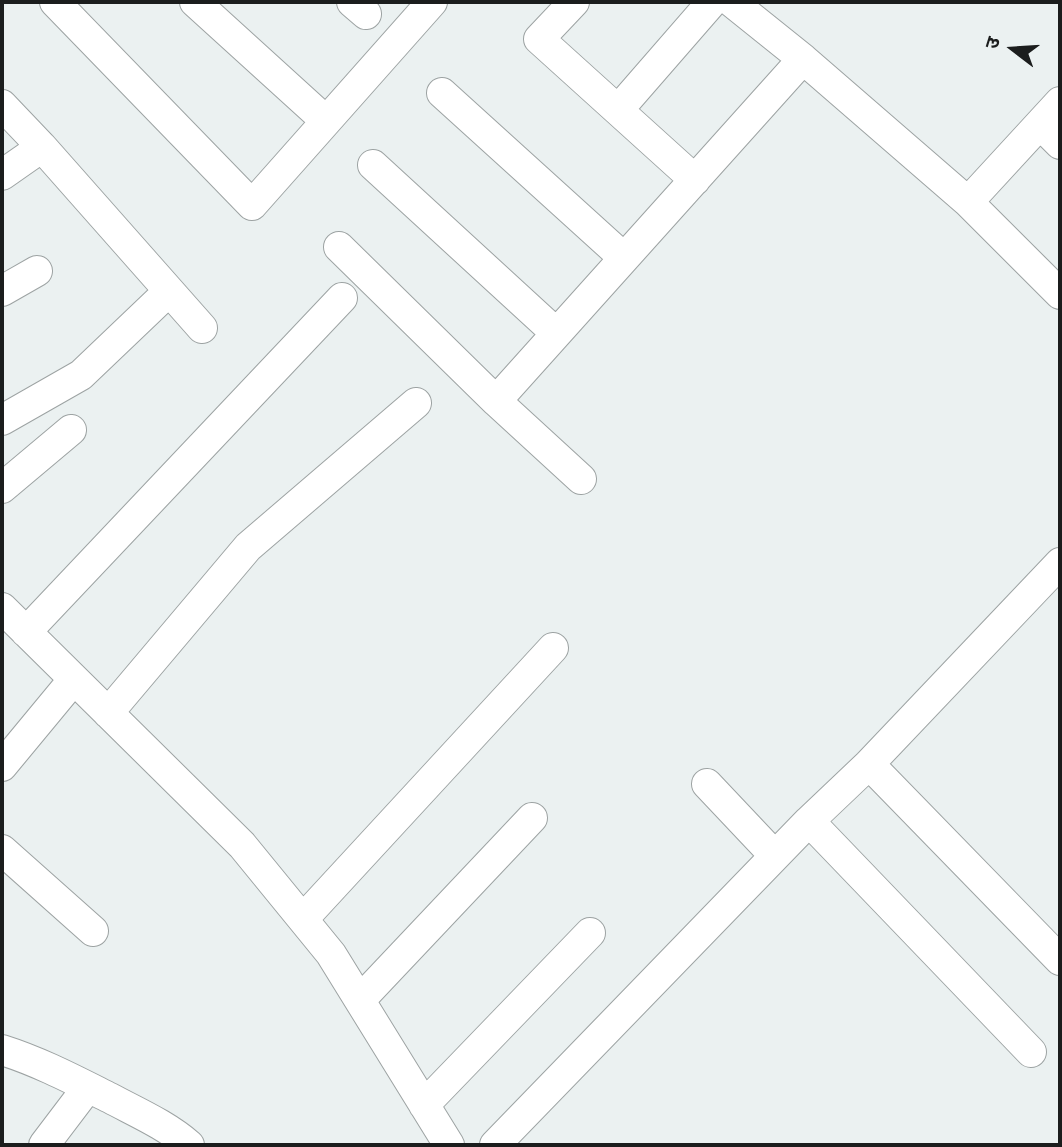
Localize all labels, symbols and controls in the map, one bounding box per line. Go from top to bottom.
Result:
north arrow [978,14,1048,84]
text: उ [980,34,1005,51]

